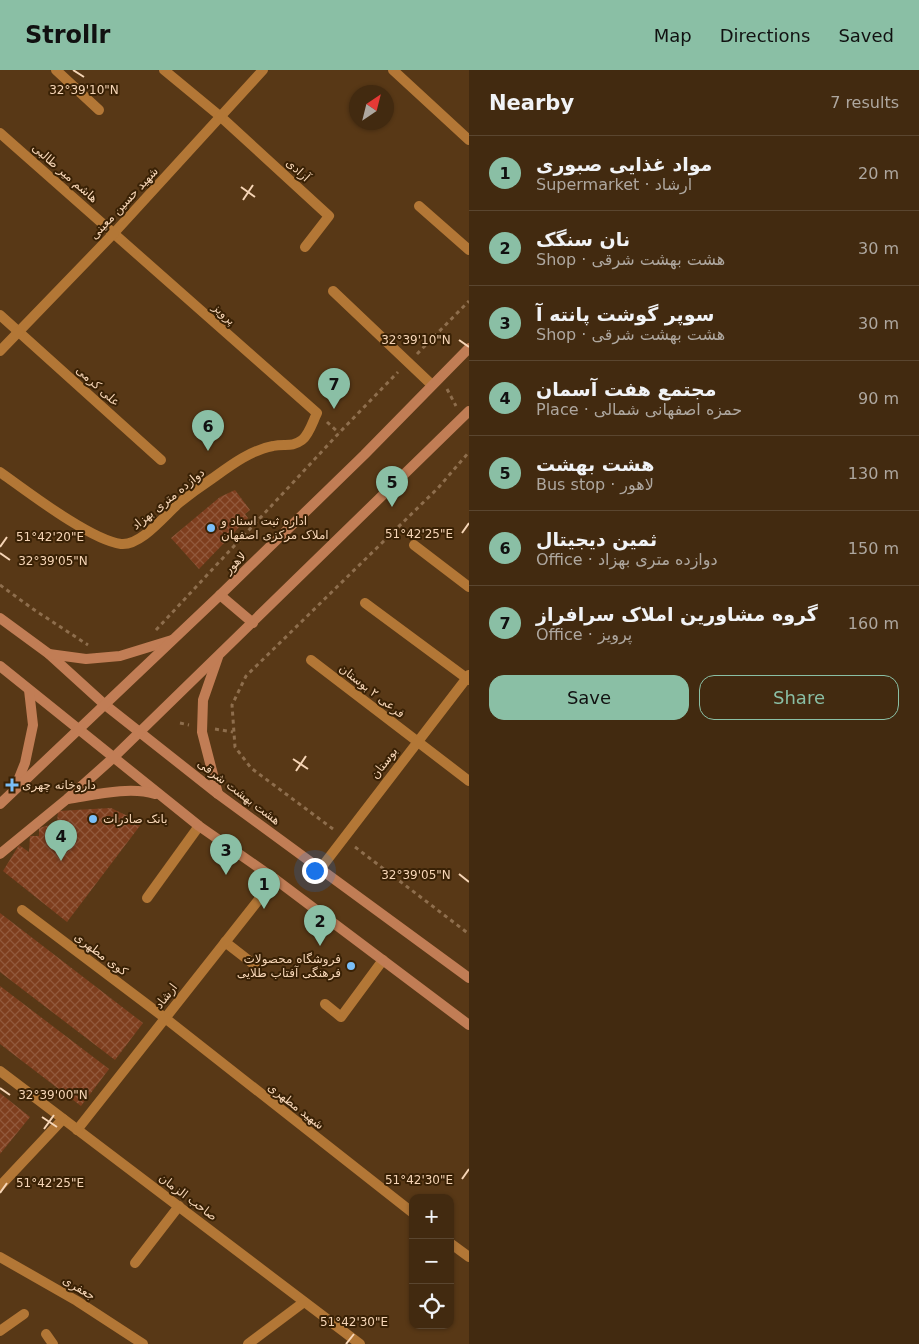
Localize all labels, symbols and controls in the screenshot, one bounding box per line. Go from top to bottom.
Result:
text: Strollr [25,21,110,49]
text: Map [654,25,692,46]
text: Directions [720,25,810,46]
text: Saved [838,25,894,46]
text: 32°39'10"N [49,83,119,97]
north arrow [349,85,394,130]
text: Nearby [489,91,574,115]
text: 7 results [830,93,899,112]
street label: هاشم میر طالبی [29,141,101,206]
text: مواد غذایی صبوری [536,153,712,175]
street label: آزادی [283,155,314,186]
street label: شهید حسین معینی [87,164,162,243]
text: 1 [499,164,511,183]
text: 20 m [858,164,899,183]
text: Supermarket · ارشاد [536,175,692,194]
text: نان سنگک [536,228,630,250]
text: 2 [499,239,511,258]
text: 30 m [858,239,899,258]
text: Shop · هشت بهشت شرقی [536,250,725,269]
street label: پرویز [208,300,238,329]
text: سوپر گوشت پانته آ [536,303,714,325]
text: 3 [499,314,511,333]
text: 30 m [858,314,899,333]
text: Shop · هشت بهشت شرقی [536,325,725,344]
text: 32°39'10"N [381,333,451,347]
street label: علی کرمی [73,363,123,410]
pin: 7 [318,368,350,409]
text: مجتمع هفت آسمان [536,378,716,400]
text: 4 [499,389,511,408]
text: 90 m [858,389,899,408]
text: Place · حمزه اصفهانی شمالی [536,400,742,419]
pin: 6 [192,410,224,451]
text: هشت بهشت [536,453,654,475]
text: 5 [499,464,511,483]
text: 130 m [848,464,899,483]
street label: دوازده متری بهزاد [129,465,208,533]
pin: 5 [376,466,408,507]
text: Bus stop · لاهور [536,475,654,494]
place label: اداره ثبت اسناد و املاک مرکزی اصفهان [220,514,329,543]
marker: اداره ثبت اسناد و املاک مرکزی اصفهان [205,522,217,534]
text: 51°42'25"E [385,527,453,541]
text: ثمین دیجیتال [536,528,657,550]
text: 51°42'20"E [16,530,84,544]
text: 6 [499,539,511,558]
text: 150 m [848,539,899,558]
street label: لاهور [220,549,250,578]
text: Office · دوازده متری بهزاد [536,550,718,569]
text: 32°39'05"N [18,554,88,568]
text: گروه مشاورین املاک سرافراز [536,603,818,625]
text: 7 [499,614,511,633]
text: 160 m [848,614,899,633]
text: Office · پرویز [536,625,632,644]
street label: فرعی ۲ بوستان [336,661,408,722]
button: Save [489,675,689,720]
button: Share [699,675,899,720]
street label: بوستان [368,745,401,782]
street label: هشت بهشت شرقی [194,756,283,829]
place label: داروخانه چهری [22,778,96,793]
marker: داروخانه چهری [6,779,18,791]
place label: بانک صادرات [103,812,168,827]
marker: بانک صادرات [87,813,99,825]
pin: 4 [45,820,77,861]
pin: 3 [210,834,242,875]
your location [302,858,328,884]
pin: 1 [248,868,280,909]
text: 32°39'05"N [381,868,451,882]
pin: 2 [304,905,336,946]
street label: کوی مطهری [71,929,131,979]
place label: فروشگاه محصولات فرهنگی آفتاب طلایی [237,952,341,981]
marker: فروشگاه محصولات فرهنگی آفتاب طلایی [345,960,357,972]
street label: ارشاد [152,981,181,1012]
street label: شهید مطهری [265,1080,327,1133]
text: 32°39'00"N [18,1088,88,1102]
street label: صاحب الزمان [155,1171,220,1224]
text: 51°42'30"E [385,1173,453,1187]
text: 51°42'25"E [16,1176,84,1190]
map controls [409,1194,454,1329]
button: + [409,1194,454,1239]
button: − [409,1239,454,1284]
street label: جعفری [60,1273,98,1304]
button: locate [409,1284,454,1329]
text: 51°42'30"E [320,1315,388,1329]

